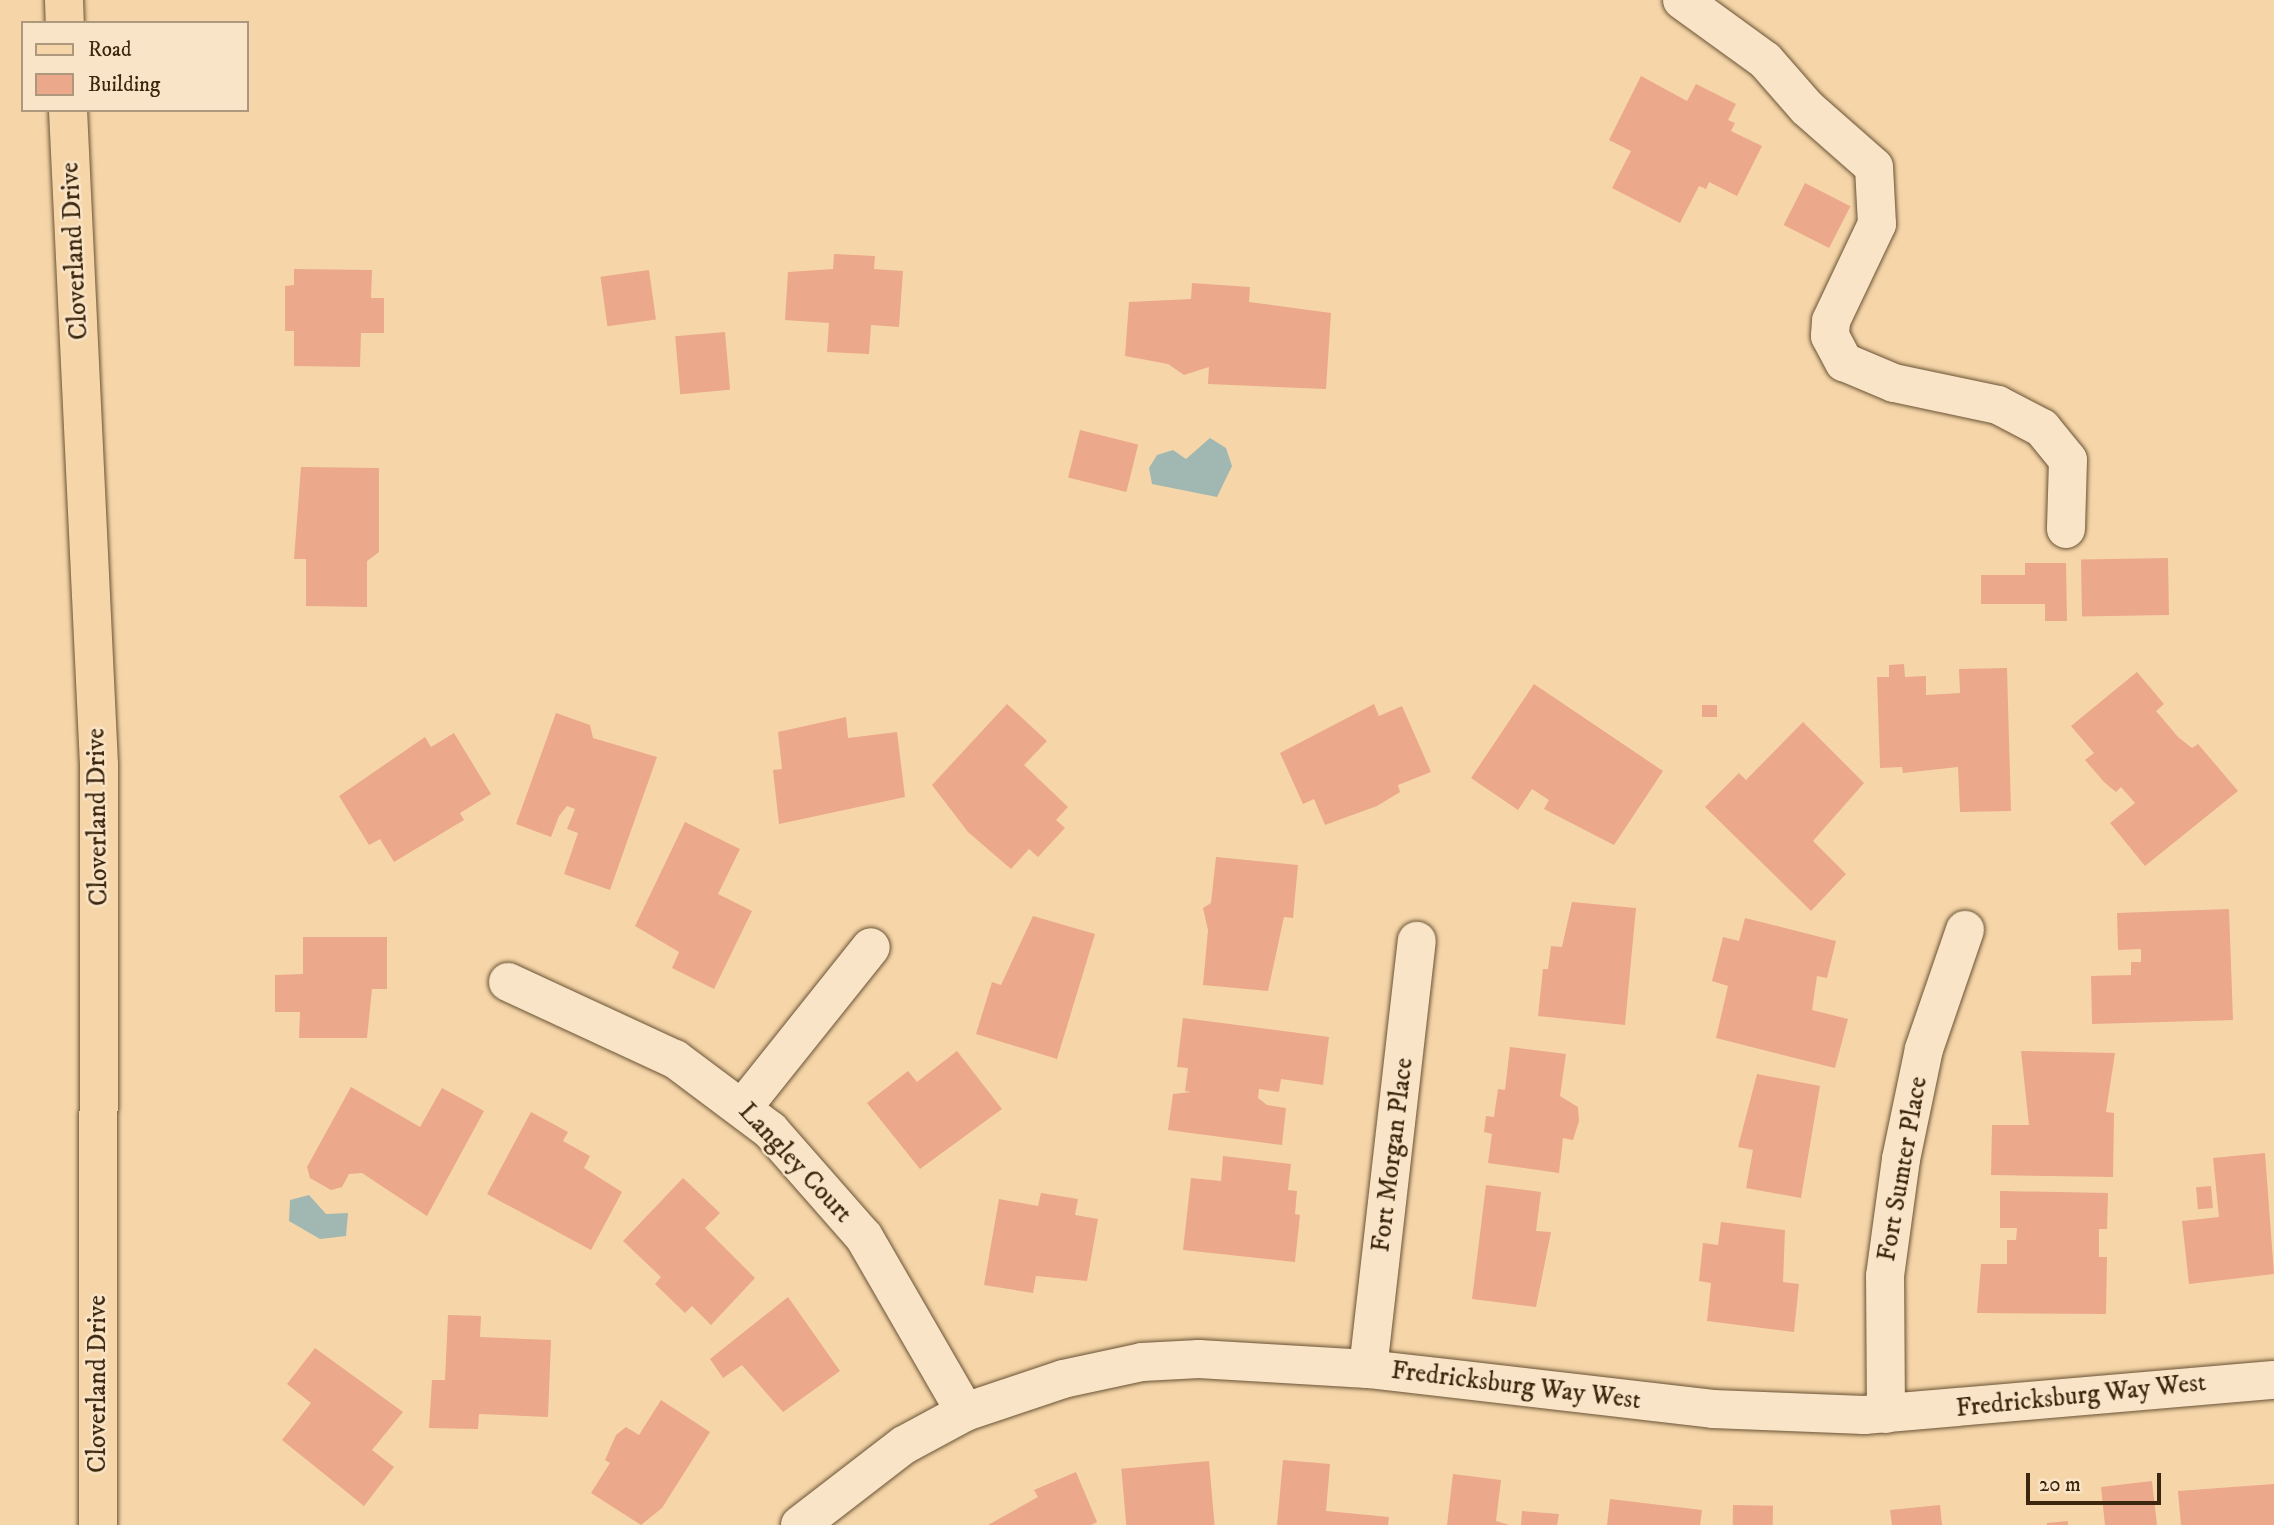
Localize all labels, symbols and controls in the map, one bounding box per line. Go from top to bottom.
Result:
legend [21,21,248,112]
text: Road [88,37,132,63]
text: Building [88,72,160,98]
street label: Cloverland Drive [55,161,95,341]
street label: Cloverland Drive [81,728,115,906]
street label: Fort Morgan Place [1366,1056,1420,1254]
street label: Fort Sumter Place [1871,1074,1935,1264]
street label: Langley Court [731,1096,859,1230]
street label: Cloverland Drive [82,1295,114,1473]
street label: Fredricksburg Way West [1389,1355,1643,1417]
street label: Fredricksburg Way West [1954,1367,2208,1425]
scale bar [2029,1458,2164,1502]
text: 20 m [2039,1472,2081,1498]

